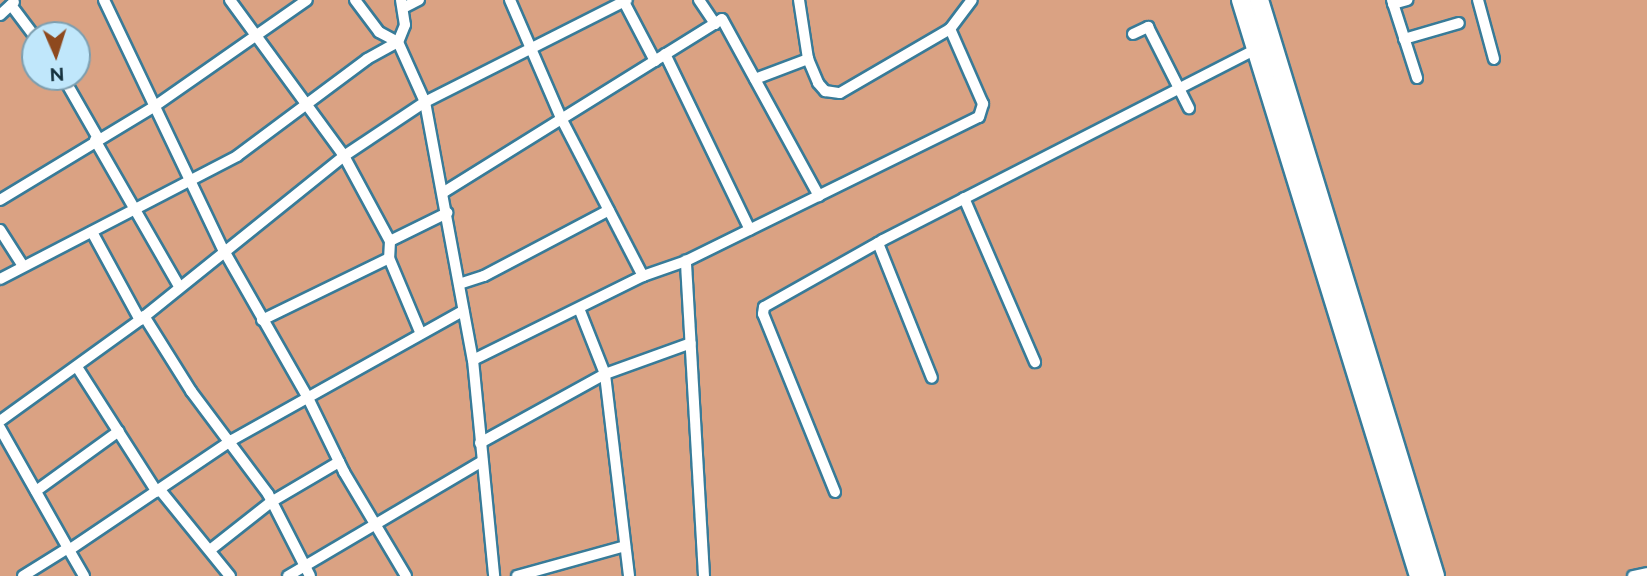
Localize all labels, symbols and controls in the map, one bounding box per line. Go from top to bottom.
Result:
north arrow [21,21,91,91]
text: N [49,64,65,86]

